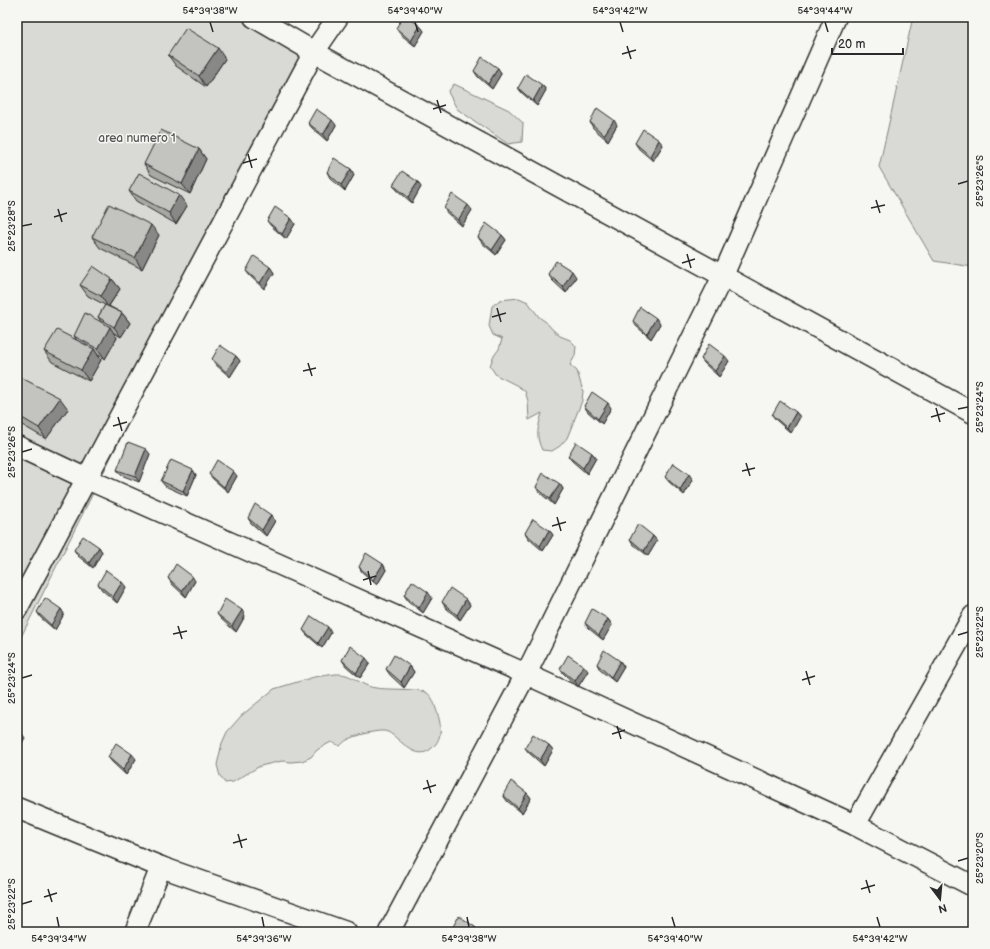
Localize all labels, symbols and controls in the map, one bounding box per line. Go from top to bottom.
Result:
text: 54°39'38"W [182,5,238,17]
text: 54°39'40"W [387,5,443,17]
text: 54°39'42"W [592,5,648,17]
text: 54°39'44"W [797,5,853,17]
scale bar [832,30,903,56]
text: 20 m [838,37,865,52]
park label: area numero 1 [98,131,176,146]
text: 25°23'26"S [974,155,986,207]
text: 25°23'28"S [6,200,18,252]
text: 25°23'24"S [974,381,986,433]
text: 25°23'26"S [6,426,18,478]
text: 25°23'22"S [974,606,986,658]
text: 25°23'24"S [6,652,18,704]
text: 25°23'20"S [974,832,986,884]
text: 25°23'22"S [6,878,18,930]
north arrow [920,879,960,919]
text: N [937,901,948,916]
text: 54°39'34"W [31,933,87,945]
text: 54°39'36"W [236,933,292,945]
text: 54°39'38"W [441,933,497,945]
text: 54°39'40"W [647,933,703,945]
text: 54°39'42"W [852,933,908,945]

